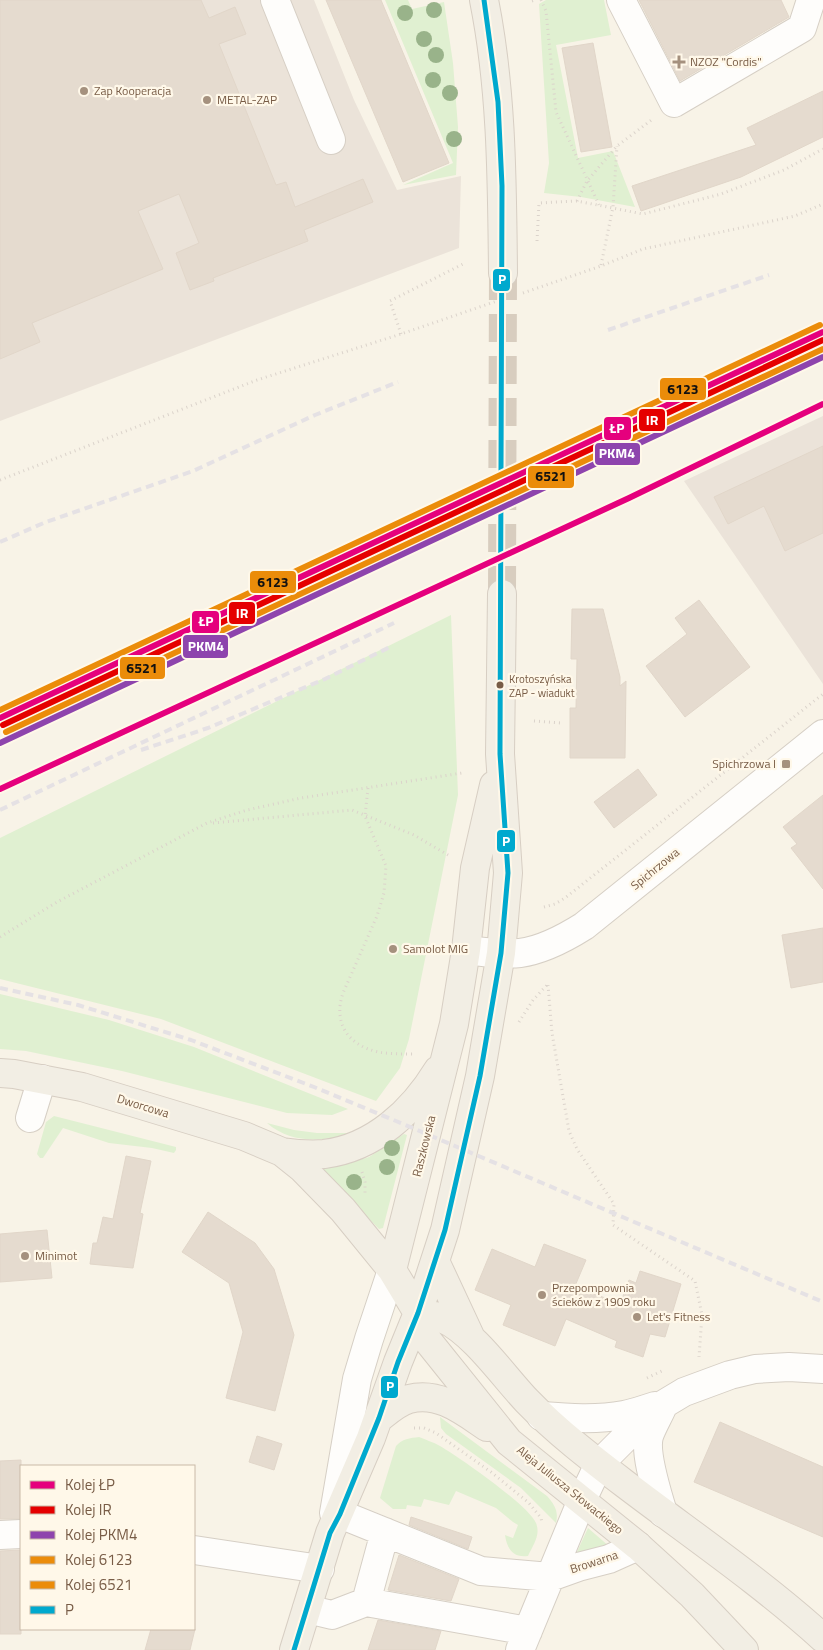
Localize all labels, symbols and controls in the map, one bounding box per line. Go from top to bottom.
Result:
place label: NZOZ "Cordis" [690,52,762,71]
marker: NZOZ "Cordis" [672,55,686,69]
place label: Zap Kooperacja [94,81,171,100]
marker: Zap Kooperacja [78,85,90,97]
place label: METAL-ZAP [217,90,277,109]
marker: METAL-ZAP [201,94,213,106]
line badge: P [492,268,511,292]
text: P [498,268,506,289]
line badge: 6123 [659,377,707,401]
text: 6123 [667,378,699,399]
line badge: IR [638,408,666,432]
text: IR [646,409,659,430]
line badge: ŁP [603,416,632,441]
text: ŁP [609,417,624,438]
line badge: PKM4 [594,442,641,466]
text: PKM4 [599,442,635,463]
line badge: 6521 [527,465,575,489]
text: 6521 [535,465,567,486]
line badge: 6123 [249,570,297,594]
text: 6123 [257,571,289,592]
line badge: IR [228,601,256,625]
text: IR [236,602,249,623]
line badge: ŁP [191,610,220,634]
text: ŁP [198,610,213,631]
line badge: PKM4 [182,634,229,659]
text: PKM4 [188,635,224,656]
line badge: 6521 [119,656,166,680]
text: 6521 [126,657,158,678]
place label: Krotoszyńska ZAP - wiadukt [509,671,575,701]
marker: Krotoszyńska ZAP - wiadukt [495,680,505,690]
place label: Spichrzowa I [712,754,776,773]
marker: Spichrzowa I [780,758,792,770]
line badge: P [496,829,516,853]
text: P [502,830,510,851]
street label: Spichrzowa [626,843,683,894]
place label: Samolot MIG [403,939,468,958]
marker: Samolot MIG [387,943,399,955]
street label: Dworcowa [115,1089,172,1122]
street label: Raszkowska [407,1113,440,1179]
place label: Minimot [35,1246,78,1265]
marker: Minimot [19,1250,31,1262]
place label: Przepompownia ścieków z 1909 roku [552,1278,655,1311]
marker: Przepompownia ścieków z 1909 roku [536,1289,548,1301]
place label: Let's Fitness [647,1307,711,1326]
marker: Let's Fitness [631,1311,643,1323]
line badge: P [380,1375,399,1399]
text: P [386,1375,394,1396]
street label: Aleja Juliusza Słowackiego [513,1441,628,1539]
legend [20,1465,195,1630]
text: Kolej ŁP [65,1473,115,1496]
text: Kolej IR [65,1498,112,1521]
text: Kolej PKM4 [65,1523,137,1546]
street label: Browarna [567,1545,620,1578]
text: Kolej 6123 [65,1548,132,1571]
text: Kolej 6521 [65,1573,132,1596]
text: P [65,1598,74,1621]

